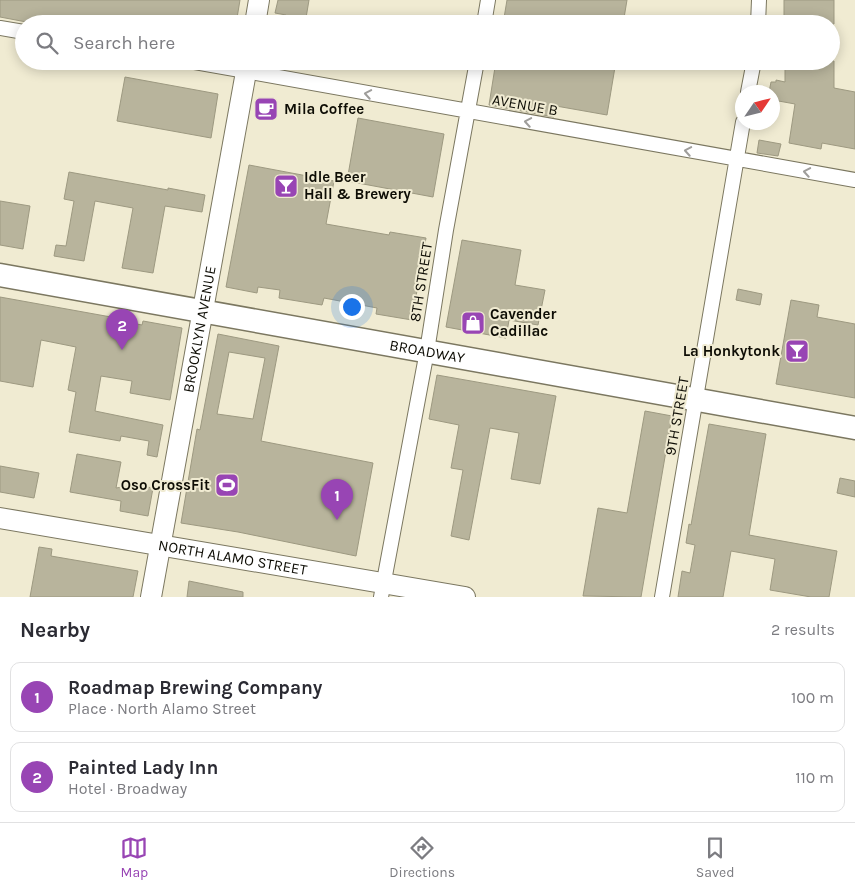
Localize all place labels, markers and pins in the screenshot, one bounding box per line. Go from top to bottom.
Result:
cafe icon: Mila Coffee [253,96,279,122]
place label: Mila Coffee [284,100,364,118]
place label: Idle Beer Hall & Brewery [304,168,411,203]
bar icon: Idle Beer Hall & Brewery [273,173,299,199]
place label: Cavender Cadillac [490,305,557,340]
pin: 2 [106,309,138,350]
shop icon: Cavender Cadillac [460,310,486,336]
bar icon: La Honkytonk [784,338,810,364]
place label: La Honkytonk [683,342,780,360]
sports icon: Oso CrossFit [214,472,240,498]
place label: Oso CrossFit [121,476,210,494]
pin: 1 [321,479,353,520]

